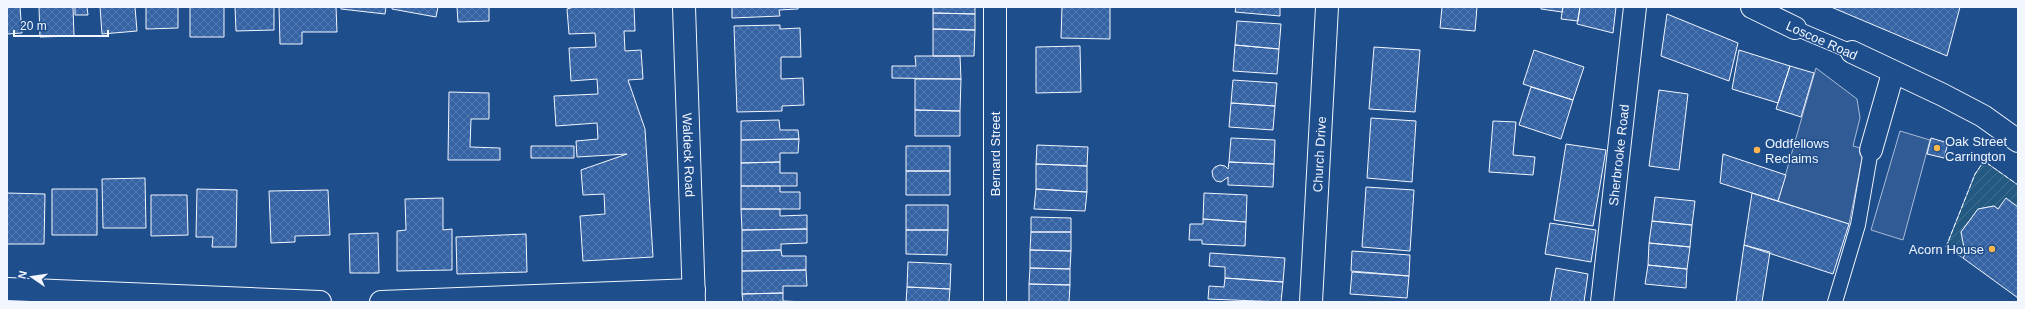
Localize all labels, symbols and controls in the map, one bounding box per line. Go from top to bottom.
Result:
scale bar [14,12,108,38]
street label: Loscoe Road [1784,18,1860,63]
text: 20 m [20,19,47,33]
street label: Sherbrooke Road [1606,103,1632,206]
street label: Bernard Street [988,111,1003,196]
street label: Waldeck Road [680,113,697,197]
street label: Church Drive [1310,116,1329,193]
place label: Oak Street Carrington [1945,134,2008,164]
place label: Oddfellows Reclaims [1765,136,1830,166]
marker: Oak Street Carrington [1932,143,1942,153]
marker: Oddfellows Reclaims [1752,145,1762,155]
place label: Acorn House [1909,242,1984,257]
marker: Acorn House [1987,244,1997,254]
north arrow [12,257,52,297]
text: N [16,269,29,280]

